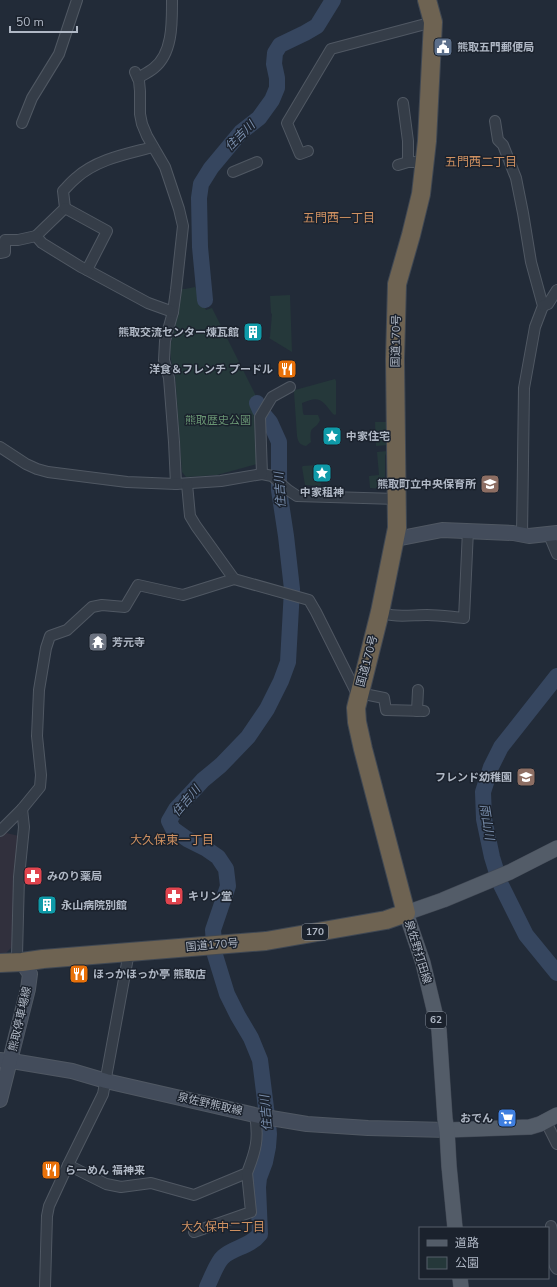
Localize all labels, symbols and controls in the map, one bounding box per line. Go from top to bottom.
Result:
scale bar [10,8,77,34]
text: 50 m [16,14,44,30]
public building icon: 熊取五門郵便局 [432,36,454,58]
place label: 熊取五門郵便局 [457,40,534,55]
water label: 住吉川 [222,116,260,154]
district label: 五門西二丁目 [445,154,517,170]
district label: 五門西一丁目 [303,210,375,226]
street label: 国道170号 [388,314,404,368]
building icon: 熊取交流センター煉瓦館 [242,321,264,343]
place label: 熊取交流センター煉瓦館 [118,325,239,340]
restaurant icon: 洋食＆フレンチ プードル [276,358,298,380]
place label: 洋食＆フレンチ プードル [149,362,273,377]
park label: 熊取歴史公園 [185,413,251,428]
place icon: 中家住宅 [321,425,343,447]
place label: 中家住宅 [346,429,390,444]
place icon: 中家租神 [311,462,333,484]
water label: 住吉川 [271,469,289,509]
school or university icon: 熊取町立中央保育所 [479,473,501,495]
place label: 熊取町立中央保育所 [377,477,476,492]
place label: 中家租神 [300,485,344,500]
temple icon: 芳元寺 [87,631,109,653]
street label: 国道170号 [353,634,381,688]
place label: 芳元寺 [112,635,145,650]
school or university icon: フレンド幼稚園 [515,766,537,788]
place label: フレンド幼稚園 [435,770,512,785]
water label: 住吉川 [168,781,205,820]
water label: 雨山川 [476,803,498,843]
district label: 大久保東一丁目 [130,832,214,848]
pharmacy icon: みのり薬局 [22,865,44,887]
place label: みのり薬局 [47,869,102,884]
pharmacy icon: キリン堂 [163,885,185,907]
place label: キリン堂 [188,889,232,904]
building icon: 永山病院別館 [36,894,58,916]
place label: 永山病院別館 [61,898,127,913]
street label: 泉佐野打田線 [401,918,435,986]
road number: 170 [302,924,328,940]
street label: 国道170号 [185,935,239,955]
restaurant icon: ほっかほっか亭 熊取店 [68,963,90,985]
place label: ほっかほっか亭 熊取店 [93,967,206,982]
street label: 熊取停車場線 [5,985,35,1053]
road number: 62 [426,1012,446,1028]
street label: 泉佐野熊取線 [176,1089,244,1119]
water label: 住吉川 [256,1092,276,1132]
supermarket icon: おでん [496,1107,518,1129]
place label: おでん [460,1111,493,1126]
restaurant icon: らーめん 福神来 [40,1159,62,1181]
place label: らーめん 福神来 [65,1163,145,1178]
district label: 大久保中二丁目 [181,1219,265,1235]
legend [419,1227,549,1279]
text: 道路 [455,1235,479,1251]
text: 公園 [455,1255,479,1271]

